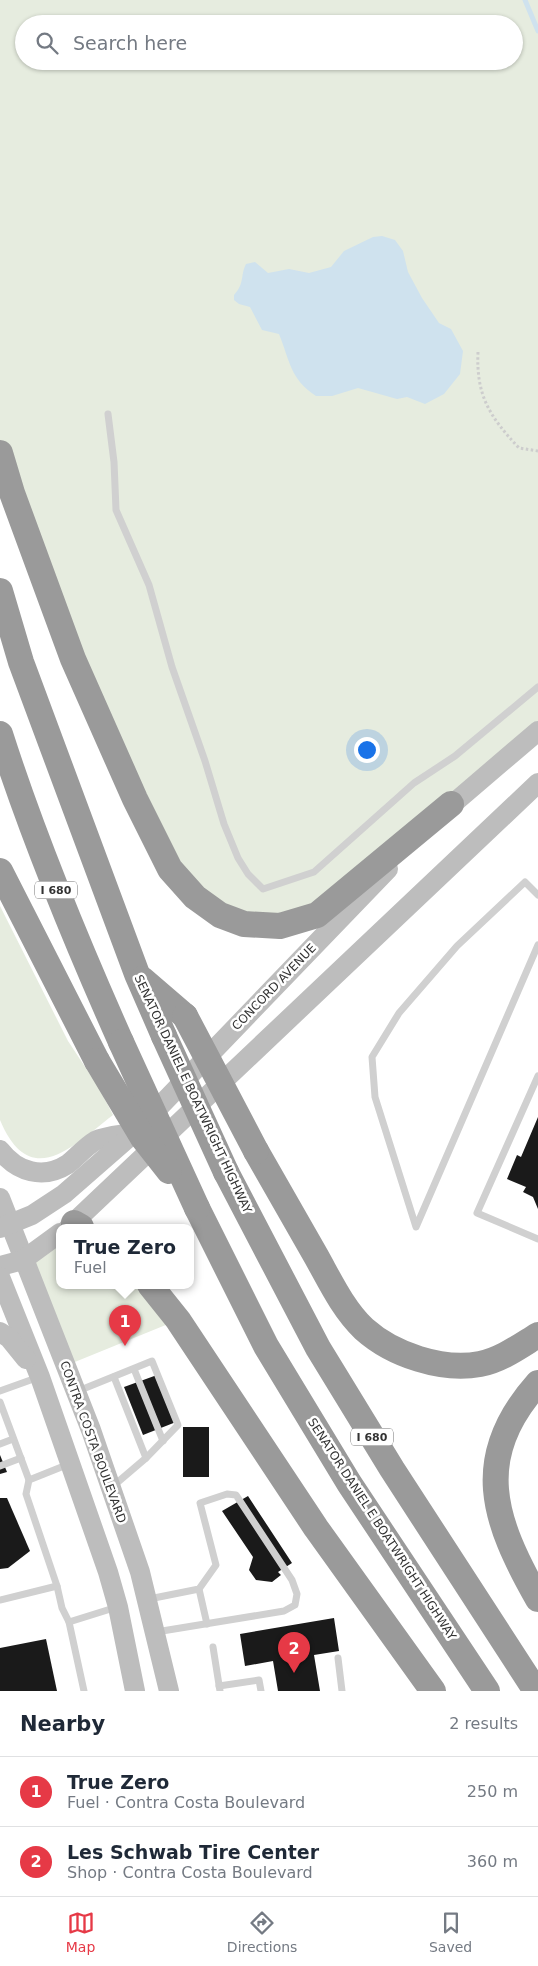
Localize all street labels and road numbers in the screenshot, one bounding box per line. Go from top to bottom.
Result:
road number: I 680 [35,882,77,898]
street label: CONCORD AVENUE [229,941,319,1033]
street label: SENATOR DANIEL E BOATWRIGHT HIGHWAY [131,973,255,1216]
street label: CONTRA COSTA BOULEVARD [57,1359,129,1525]
street label: SENATOR DANIEL E BOATWRIGHT HIGHWAY [305,1416,459,1643]
road number: I 680 [351,1428,393,1445]

